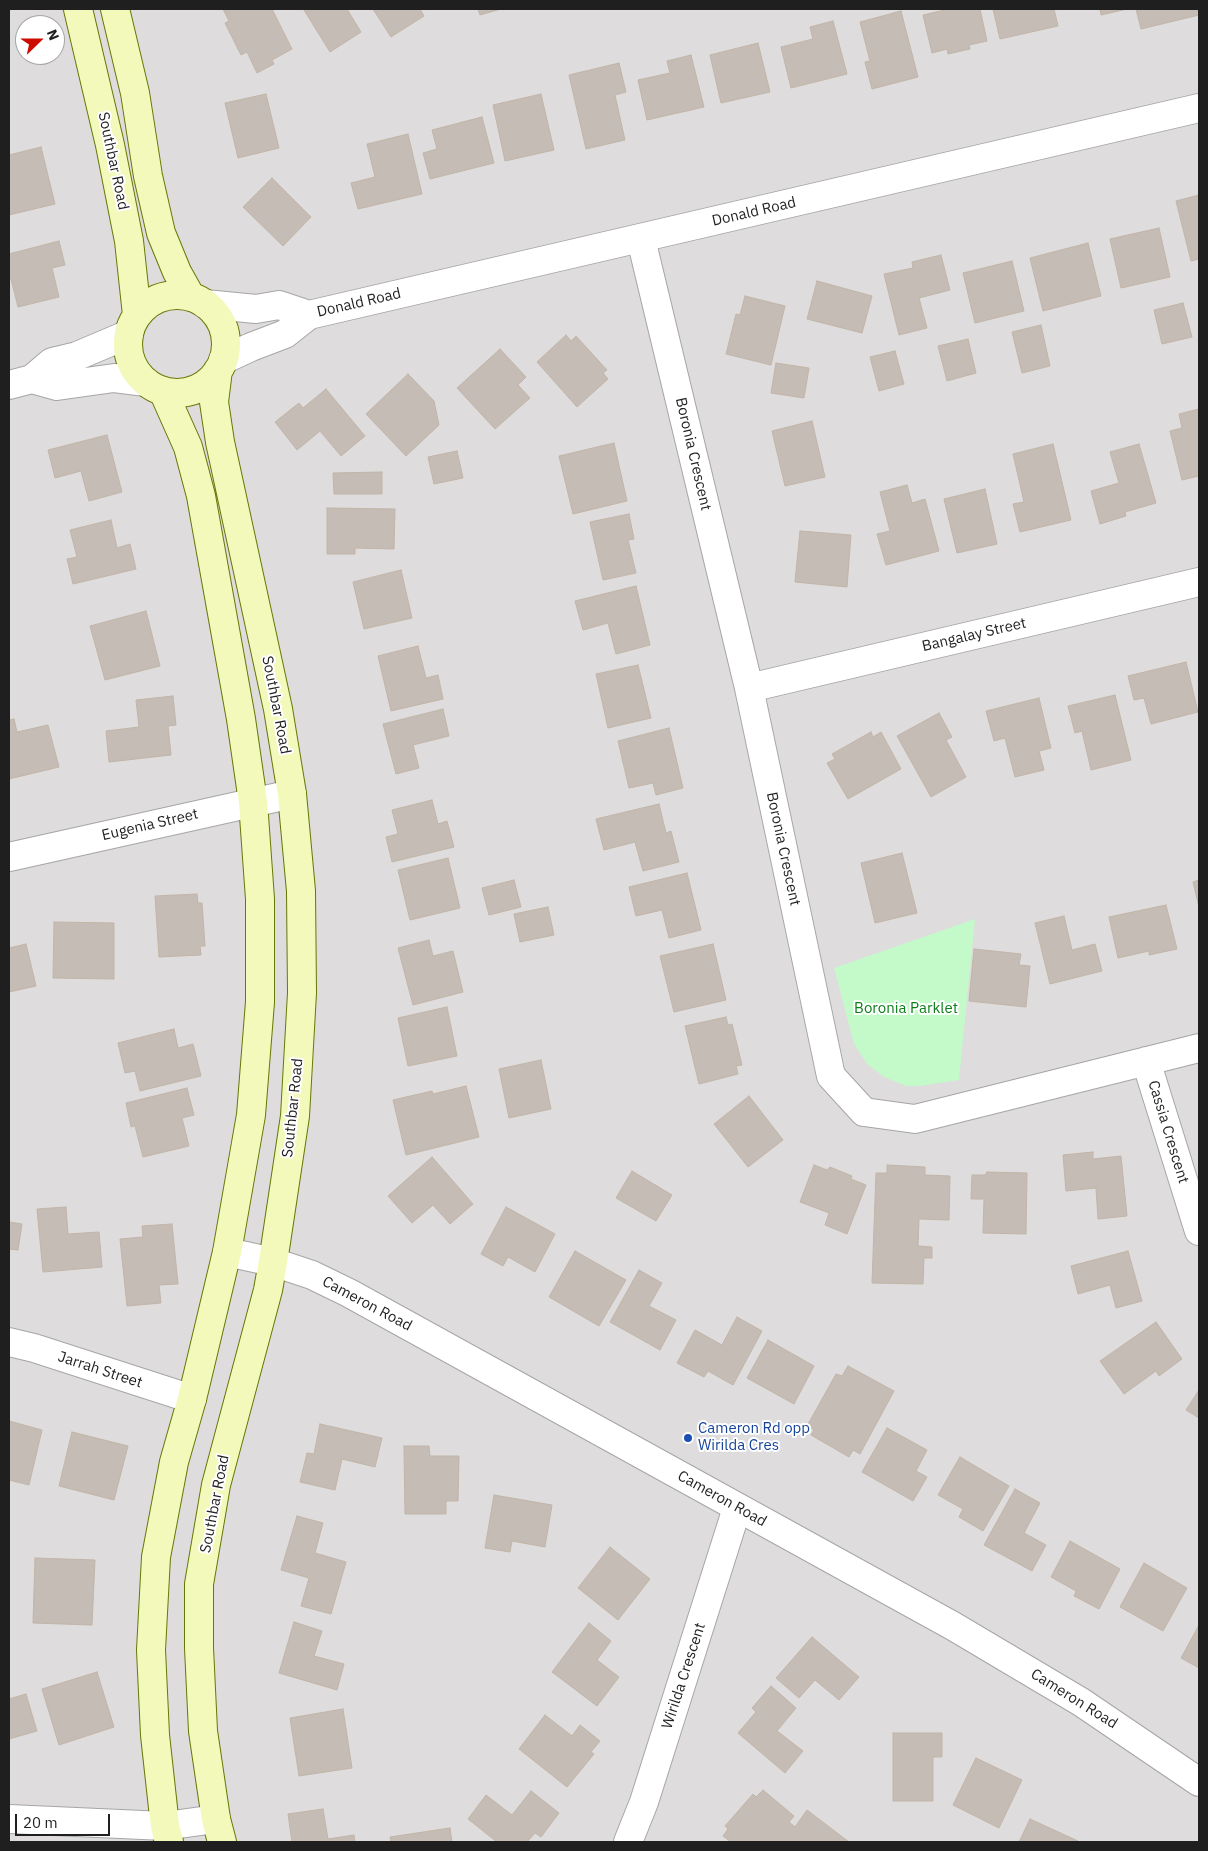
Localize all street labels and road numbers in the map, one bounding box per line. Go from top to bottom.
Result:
street label: Southbar Road [94,110,132,212]
street label: Donald Road [710,194,798,230]
street label: Donald Road [315,285,403,321]
street label: Boronia Crescent [671,396,715,512]
street label: Bangalay Street [920,614,1028,656]
street label: Southbar Road [258,654,294,756]
street label: Boronia Crescent [762,791,804,907]
street label: Eugenia Street [100,805,200,845]
street label: Southbar Road [279,1058,307,1158]
street label: Cassia Crescent [1144,1078,1192,1186]
street label: Cameron Road [319,1273,415,1335]
street label: Jarrah Street [55,1348,145,1392]
street label: Southbar Road [197,1453,233,1555]
street label: Cameron Road [674,1467,770,1531]
street label: Wirilda Crescent [658,1621,710,1731]
street label: Cameron Road [1027,1665,1121,1733]

